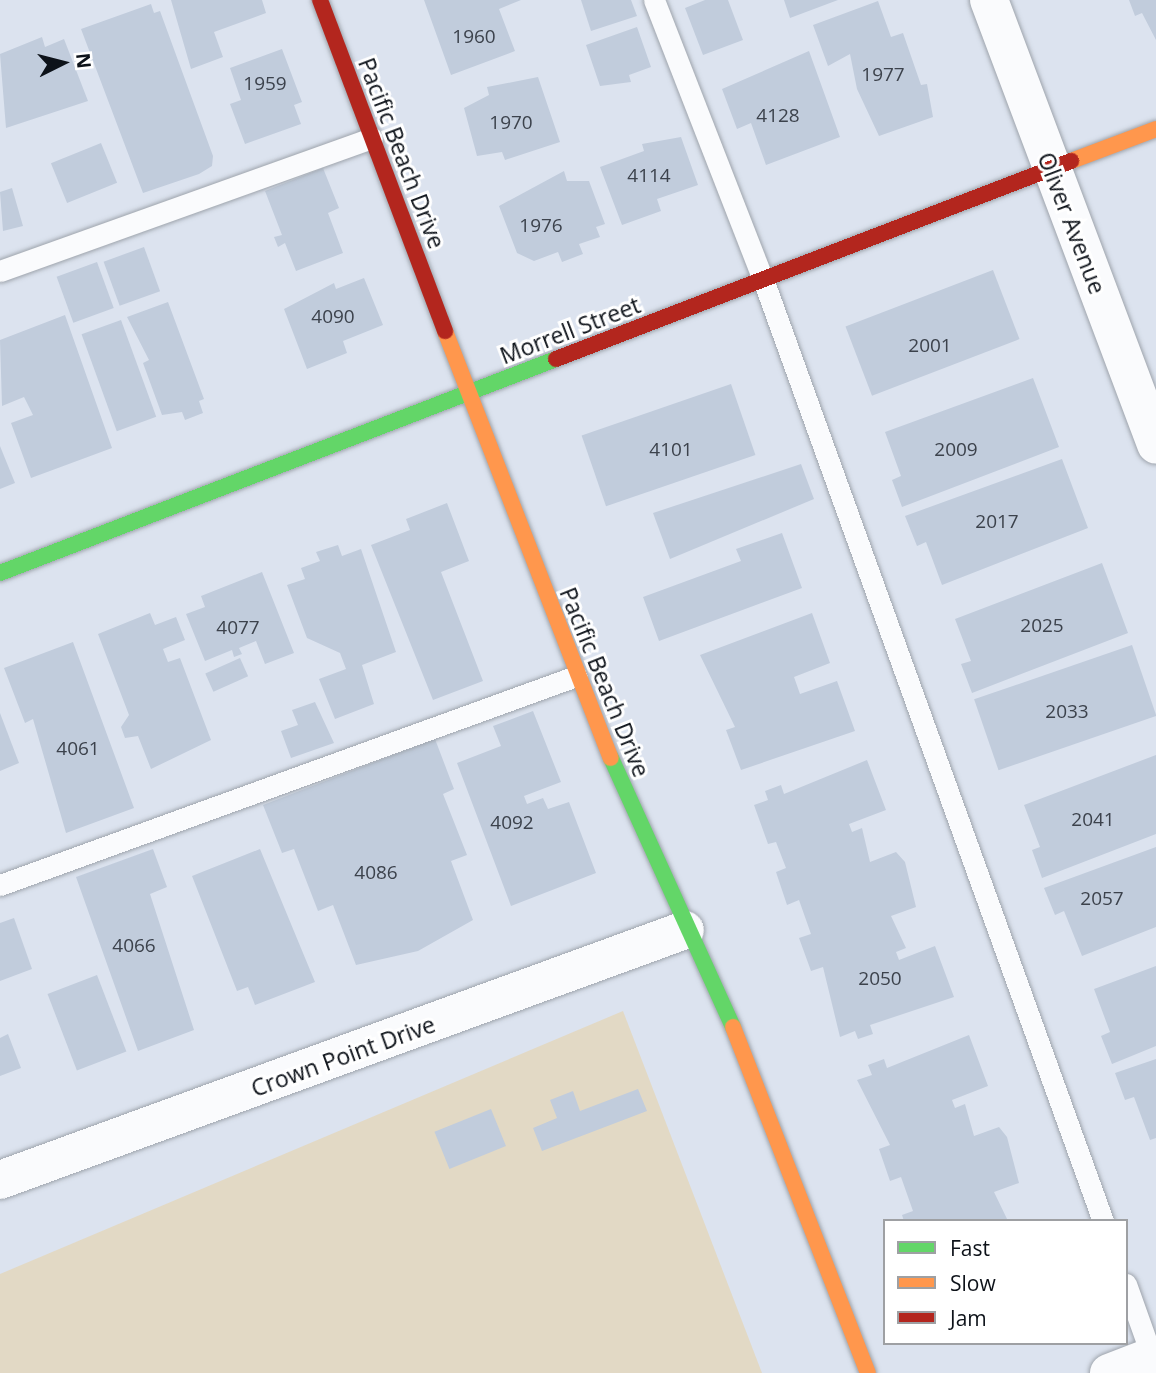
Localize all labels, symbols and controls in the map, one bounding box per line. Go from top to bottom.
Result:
house number: 1960 [452,26,496,48]
north arrow [28,28,98,98]
text: N [70,52,98,70]
street label: Pacific Beach Drive [353,54,451,252]
house number: 1977 [861,64,905,86]
house number: 1959 [243,73,287,95]
house number: 4128 [756,105,800,127]
house number: 1970 [489,112,533,134]
street label: Oliver Avenue [1032,148,1112,298]
house number: 4114 [627,165,671,187]
house number: 1976 [519,215,563,237]
street label: Morrell Street [496,291,644,369]
house number: 4090 [311,306,355,328]
house number: 2001 [908,335,952,357]
house number: 4101 [649,439,693,461]
house number: 2009 [934,439,978,461]
house number: 2017 [975,511,1019,533]
street label: Pacific Beach Drive [554,583,656,781]
house number: 2025 [1020,615,1064,637]
house number: 4077 [216,617,260,639]
house number: 2033 [1045,701,1089,723]
house number: 4061 [56,738,100,760]
house number: 2041 [1071,809,1115,831]
house number: 4092 [490,812,534,834]
house number: 4086 [354,862,398,884]
house number: 2057 [1080,888,1124,910]
house number: 4066 [112,935,156,957]
house number: 2050 [858,968,902,990]
street label: Crown Point Drive [247,1010,439,1102]
legend [883,1219,1128,1345]
text: Fast [950,1234,990,1262]
text: Slow [950,1269,996,1297]
text: Jam [950,1304,987,1332]

